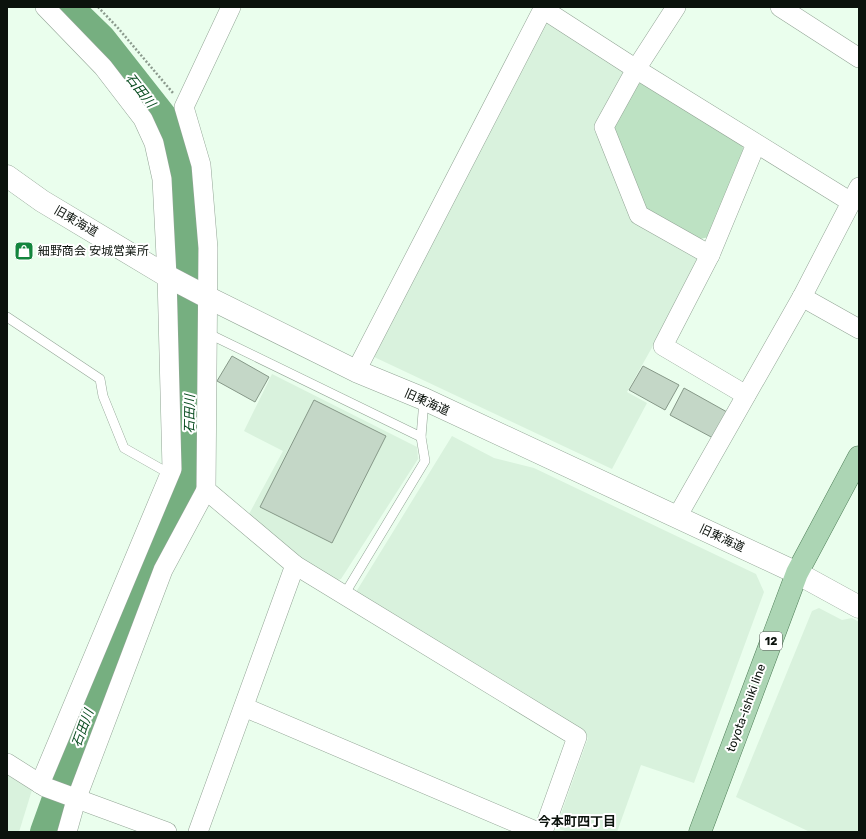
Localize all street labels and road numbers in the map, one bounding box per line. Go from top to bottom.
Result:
street label: 旧東海道 [52,203,100,239]
street label: 旧東海道 [402,386,452,418]
street label: 旧東海道 [697,522,747,554]
road number: 12 [760,632,782,650]
street label: toyota-ishiki line [724,662,769,754]

